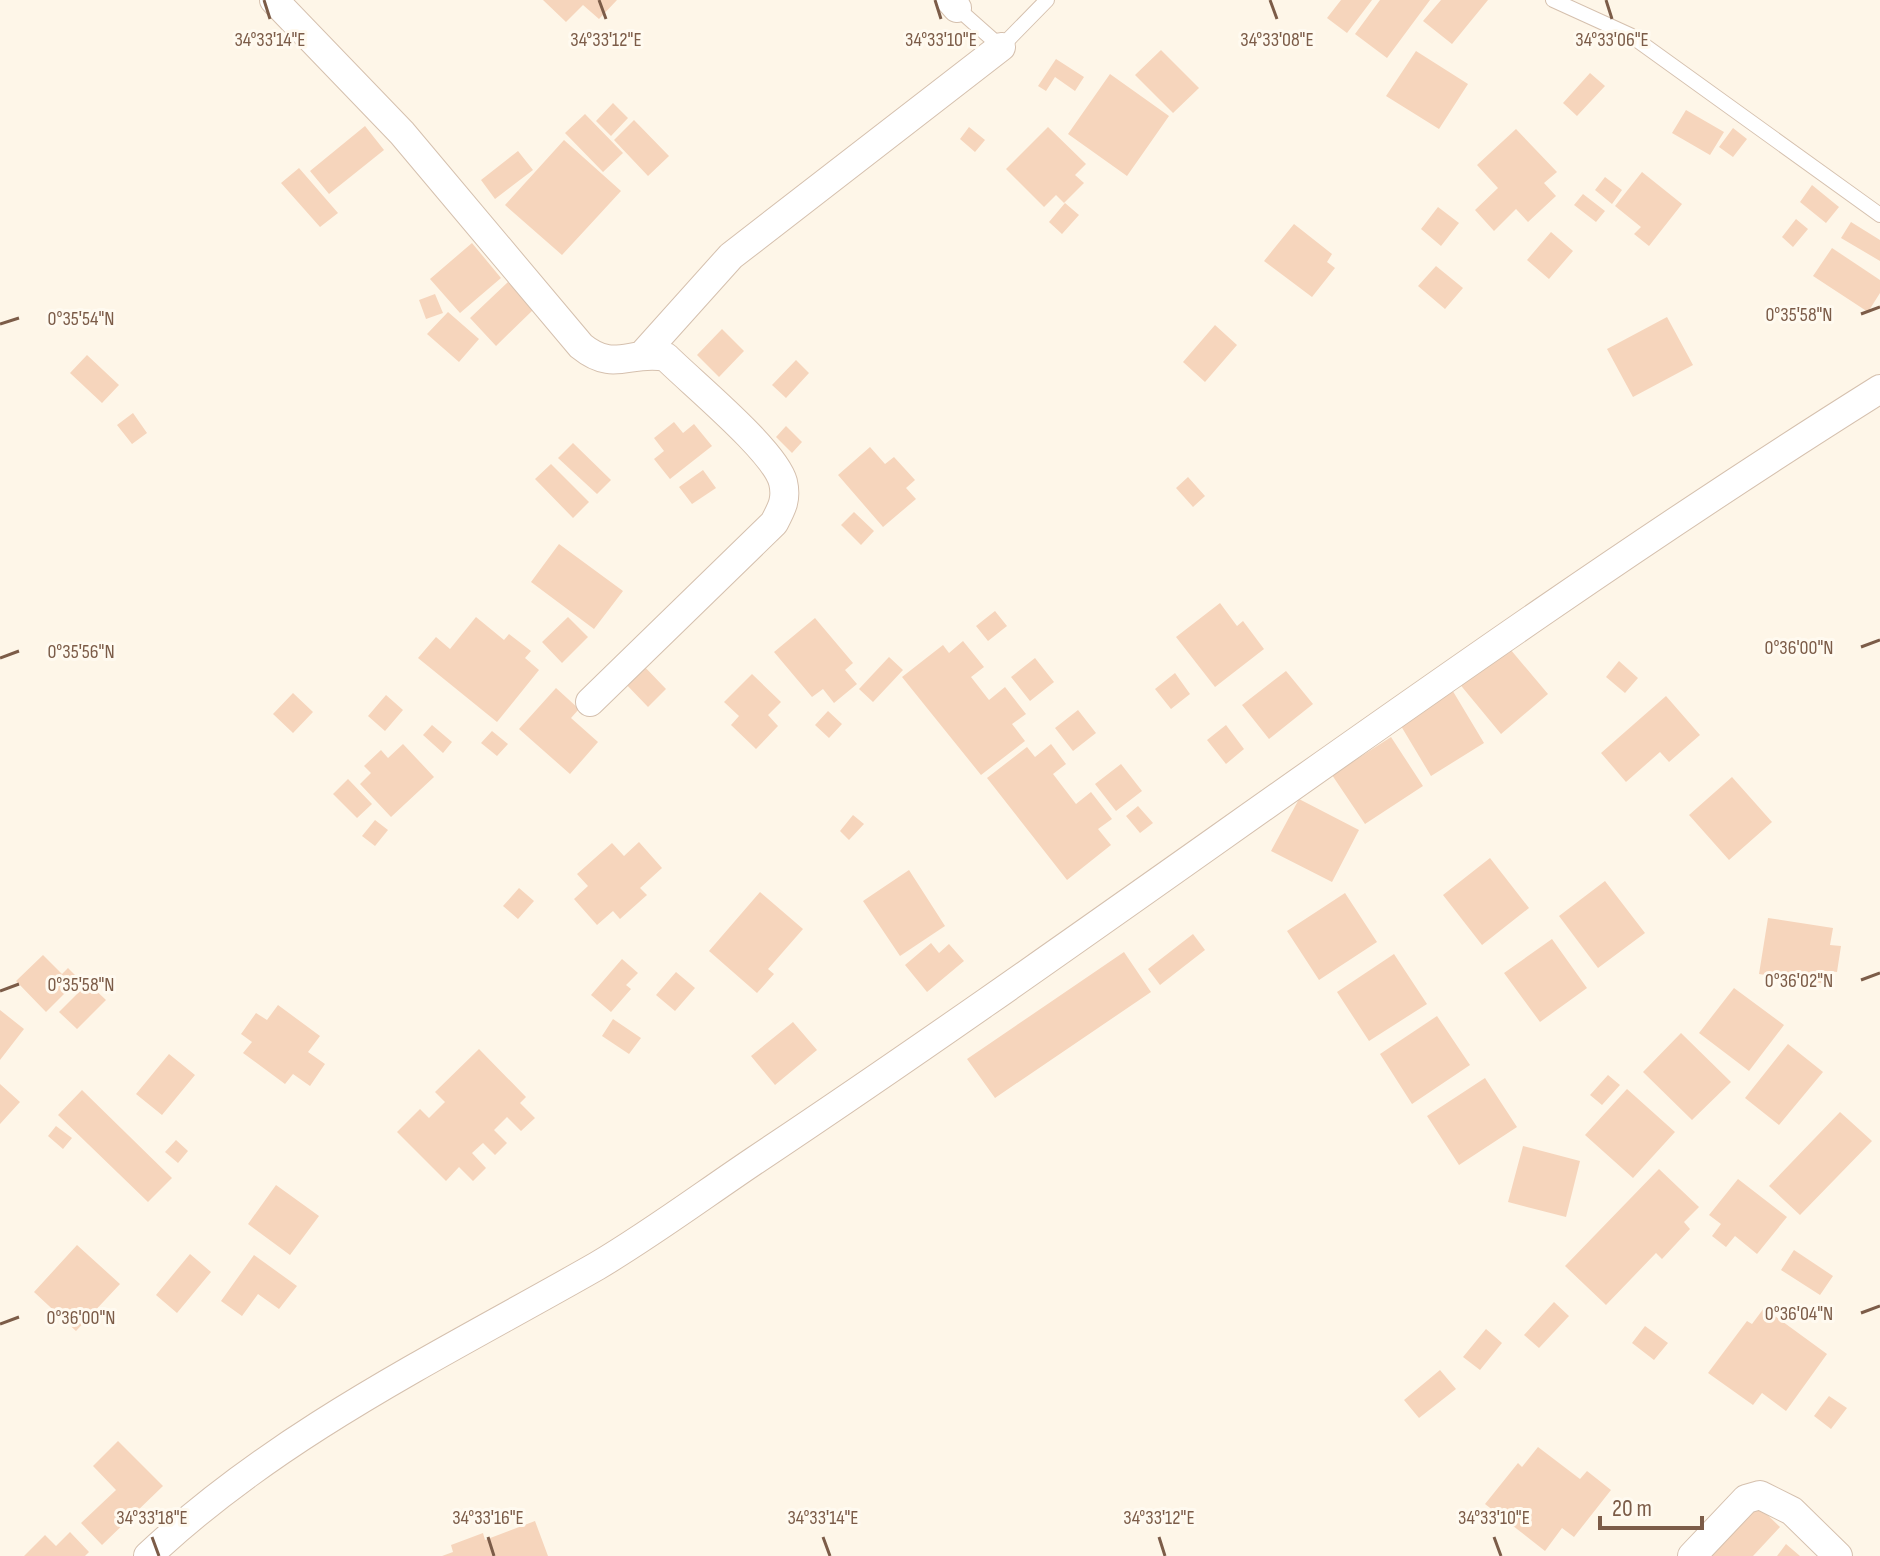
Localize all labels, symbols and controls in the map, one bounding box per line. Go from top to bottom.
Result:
text: 34°33'14"E [234,28,306,52]
text: 34°33'12"E [570,28,642,52]
text: 34°33'10"E [905,28,977,52]
text: 34°33'08"E [1240,28,1314,52]
text: 34°33'06"E [1575,28,1649,52]
text: 0°35'58"N [1765,303,1833,327]
text: 0°35'54"N [48,307,114,331]
text: 0°36'00"N [1764,636,1834,660]
text: 0°35'56"N [47,640,115,664]
text: 0°36'02"N [1765,969,1833,993]
text: 0°35'58"N [47,973,115,997]
text: 0°36'04"N [1765,1302,1833,1326]
text: 0°36'00"N [46,1306,116,1330]
scale bar [1600,1480,1702,1530]
text: 20 m [1612,1494,1652,1523]
text: 34°33'18"E [116,1506,188,1530]
text: 34°33'16"E [452,1506,524,1530]
text: 34°33'14"E [787,1506,859,1530]
text: 34°33'12"E [1123,1506,1195,1530]
text: 34°33'10"E [1458,1506,1530,1530]

